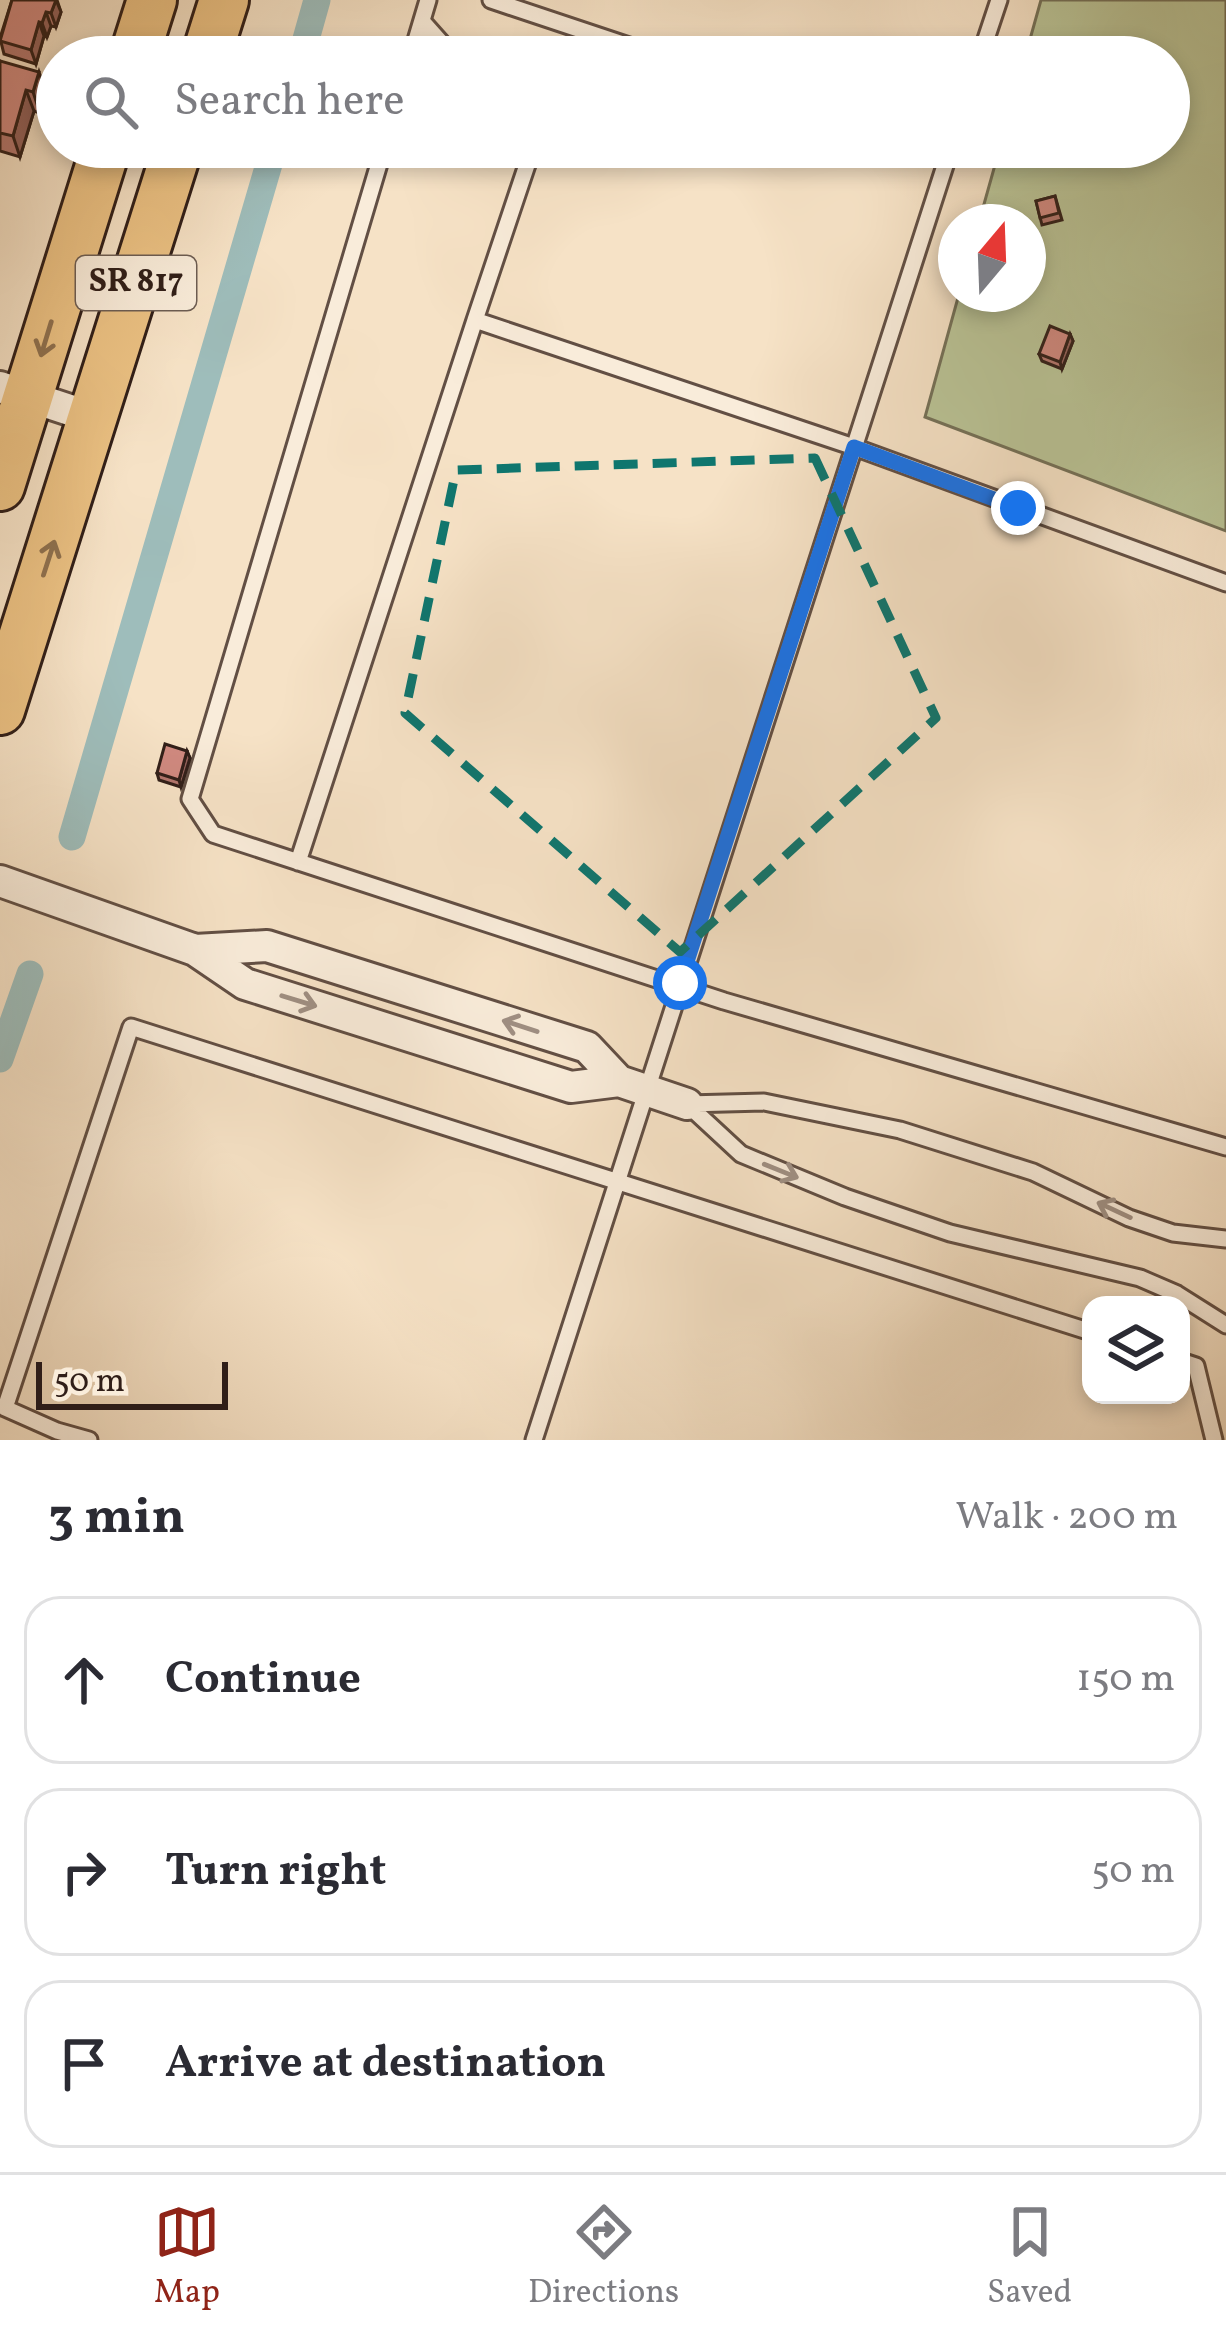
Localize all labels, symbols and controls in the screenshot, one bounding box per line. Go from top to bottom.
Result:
search box [36,36,1190,168]
icon: search [78,69,144,135]
text: Search here [174,71,405,134]
north arrow [938,204,1046,312]
road number: SR 817 [76,256,196,310]
one-way arrow [33,319,55,357]
route end [991,481,1045,535]
one-way arrow [39,540,61,578]
route start [653,956,707,1010]
one-way arrow [279,991,317,1013]
one-way arrow [502,1014,540,1036]
one-way arrow [762,1162,799,1183]
one-way arrow [1097,1198,1133,1220]
map controls [1082,1296,1190,1404]
button: layers [1082,1296,1190,1404]
scale bar [36,1356,228,1409]
text: 50 m [54,1360,125,1406]
text: 3 min [48,1483,185,1554]
text: Walk · 200 m [956,1491,1178,1545]
icon: ahead [51,1647,117,1713]
text: Continue [165,1649,361,1712]
text: 150 m [1076,1653,1175,1707]
icon: right [51,1839,117,1905]
text: Turn right [165,1841,386,1904]
text: 50 m [1091,1845,1175,1899]
icon: arrive [51,2031,117,2097]
text: Arrive at destination [165,2033,606,2096]
tab: Map [154,2199,220,2317]
tab: Directions [528,2199,679,2317]
tab: Saved [987,2199,1072,2317]

